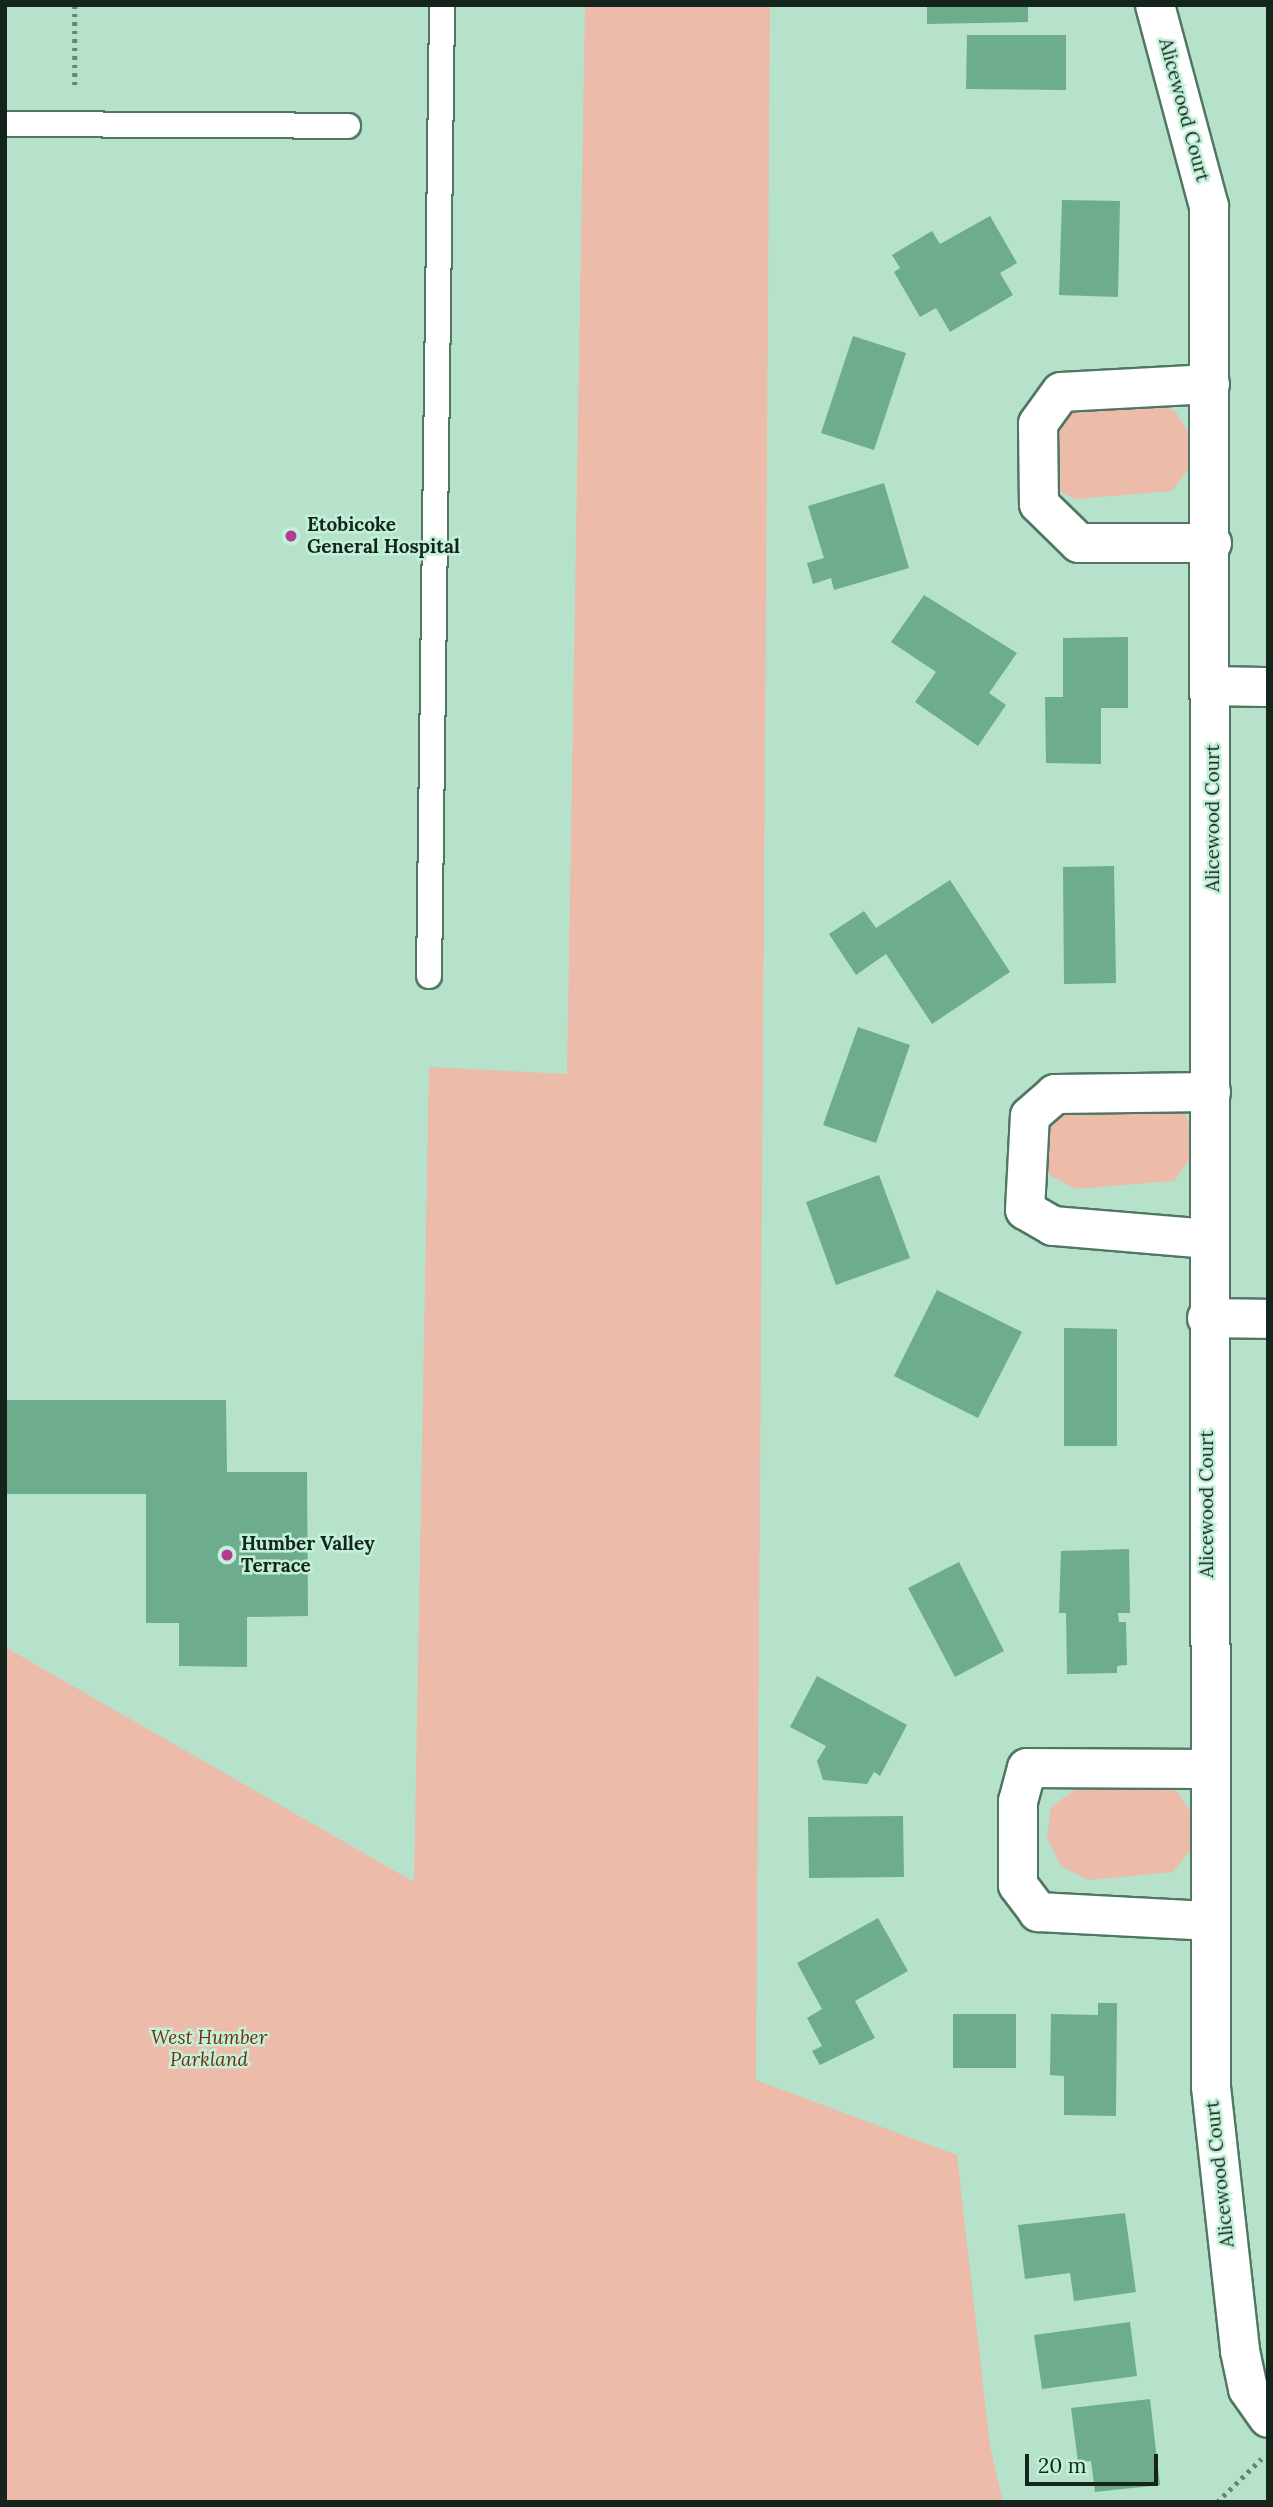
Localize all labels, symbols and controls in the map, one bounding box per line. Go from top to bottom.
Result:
street label: Alicewood Court [1154,36,1214,184]
place label: Etobicoke General Hospital [307,514,460,558]
marker: Etobicoke General Hospital [281,526,301,546]
street label: Alicewood Court [1202,744,1224,892]
street label: Alicewood Court [1196,1430,1218,1578]
place label: Humber Valley Terrace [241,1533,375,1577]
marker: Humber Valley Terrace [219,1547,235,1563]
park label: West Humber Parkland [151,2027,267,2071]
street label: Alicewood Court [1201,2099,1239,2249]
scale bar [1028,2440,1161,2484]
text: 20 m [1038,2452,1087,2479]

